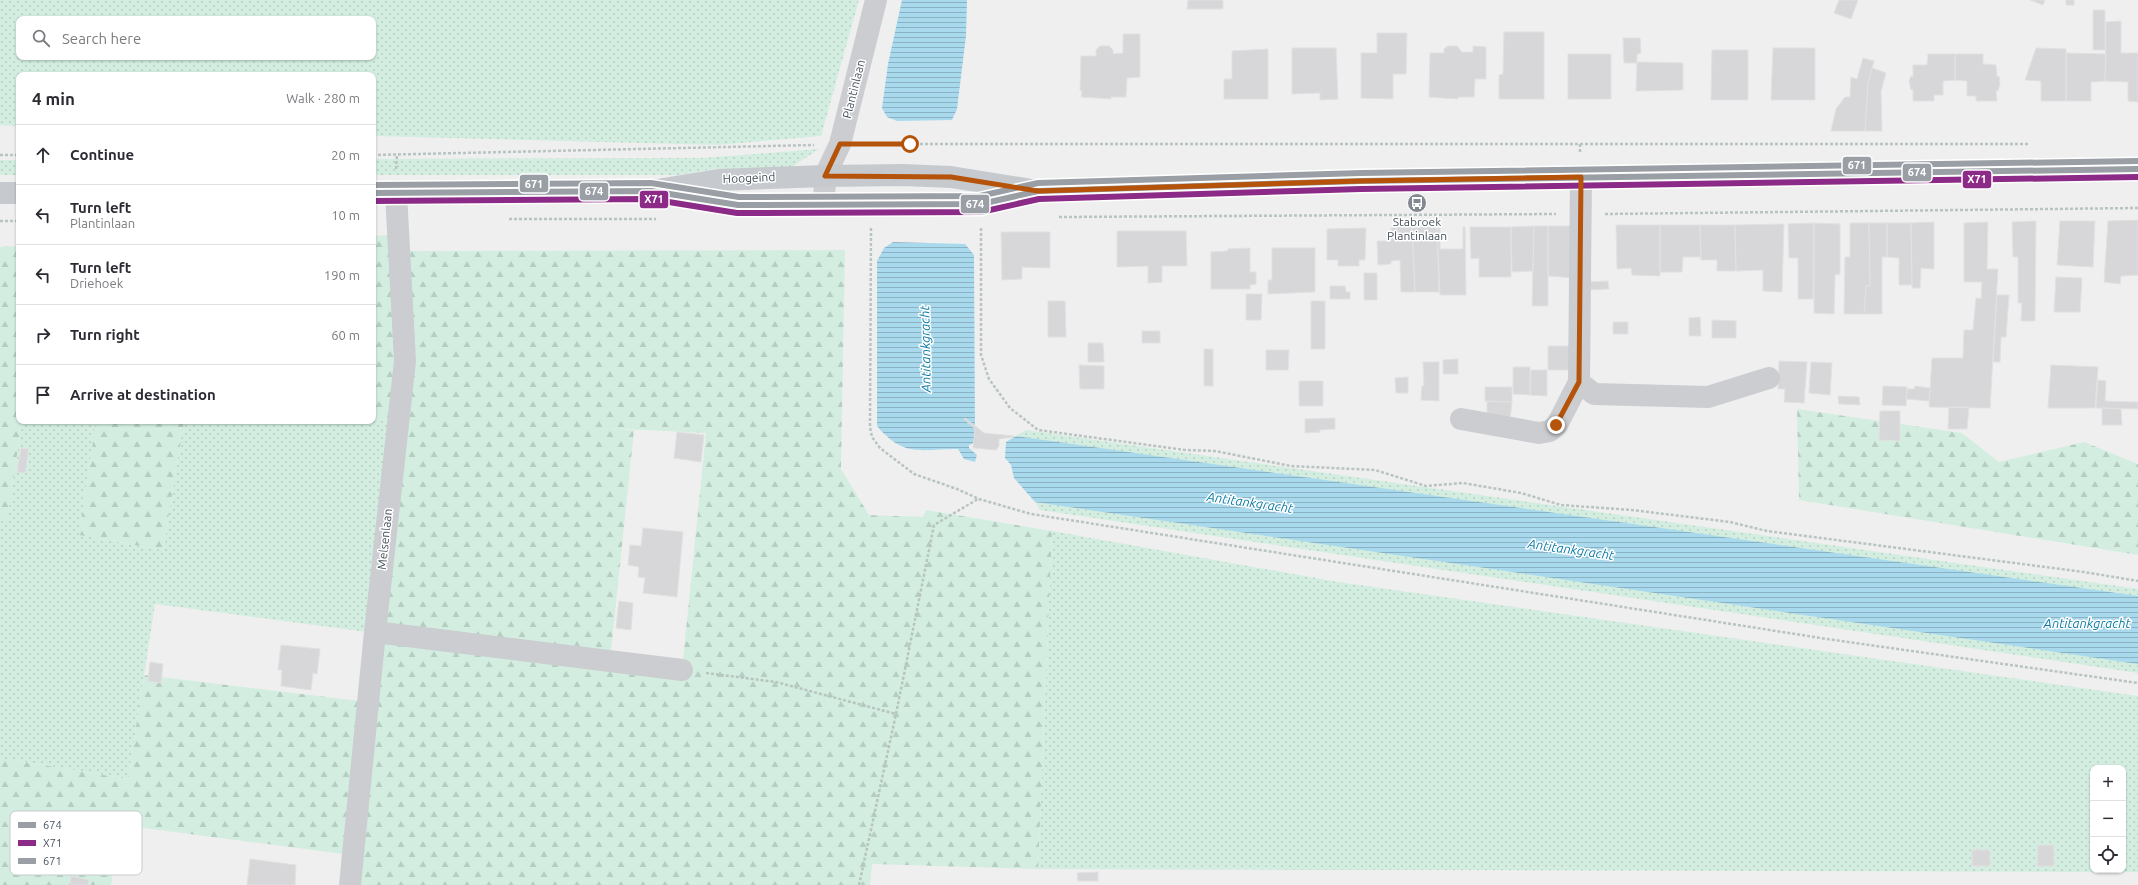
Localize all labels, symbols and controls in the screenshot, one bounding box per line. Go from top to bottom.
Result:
search box [16,16,376,60]
icon: search [30,27,52,49]
text: Search here [62,30,141,47]
street label: Plantinlaan [840,58,867,120]
text: 4 min [32,89,75,108]
text: Walk · 280 m [286,91,360,105]
route start [901,135,919,153]
icon: ahead [32,144,54,166]
text: Continue [70,146,134,163]
text: 20 m [331,148,360,162]
line badge: 671 [1842,156,1872,175]
text: 671 [1848,159,1866,171]
line badge: 674 [1902,163,1932,182]
text: 674 [1908,166,1926,178]
street label: Hoogeind [722,170,776,185]
line badge: X71 [1962,170,1992,189]
text: X71 [1967,173,1987,185]
line badge: 671 [519,174,549,193]
text: 671 [525,178,543,190]
line badge: 674 [579,182,609,201]
text: 674 [585,185,603,197]
line badge: X71 [639,190,669,209]
bus stop icon: Stabroek Plantinlaan [1406,192,1428,214]
text: X71 [644,193,664,205]
line badge: 674 [960,194,990,214]
text: 674 [966,198,984,210]
text: Turn left [70,199,131,216]
icon: left [32,204,54,226]
text: 10 m [331,208,360,222]
place label: Stabroek Plantinlaan [1387,215,1447,242]
text: Plantinlaan [70,216,135,230]
text: Turn left [70,259,131,276]
icon: left [32,264,54,286]
text: 190 m [324,268,360,282]
text: Driehoek [70,276,123,290]
water label: Antitankgracht [917,305,933,394]
icon: right [32,324,54,346]
text: Turn right [70,326,140,343]
text: 60 m [331,328,360,342]
icon: arrive [32,384,54,406]
text: Arrive at destination [70,386,216,403]
route end [1547,416,1565,434]
water label: Antitankgracht [1205,489,1295,515]
street label: Melsenlaan [375,508,394,570]
water label: Antitankgracht [1526,536,1616,562]
water label: Antitankgracht [2043,616,2131,630]
map controls [2090,765,2126,873]
button: + [2090,765,2126,801]
button: − [2090,801,2126,837]
legend [10,811,142,875]
text: 674 [43,819,62,831]
text: X71 [43,837,62,849]
button: locate [2090,837,2126,873]
text: 671 [43,855,62,867]

